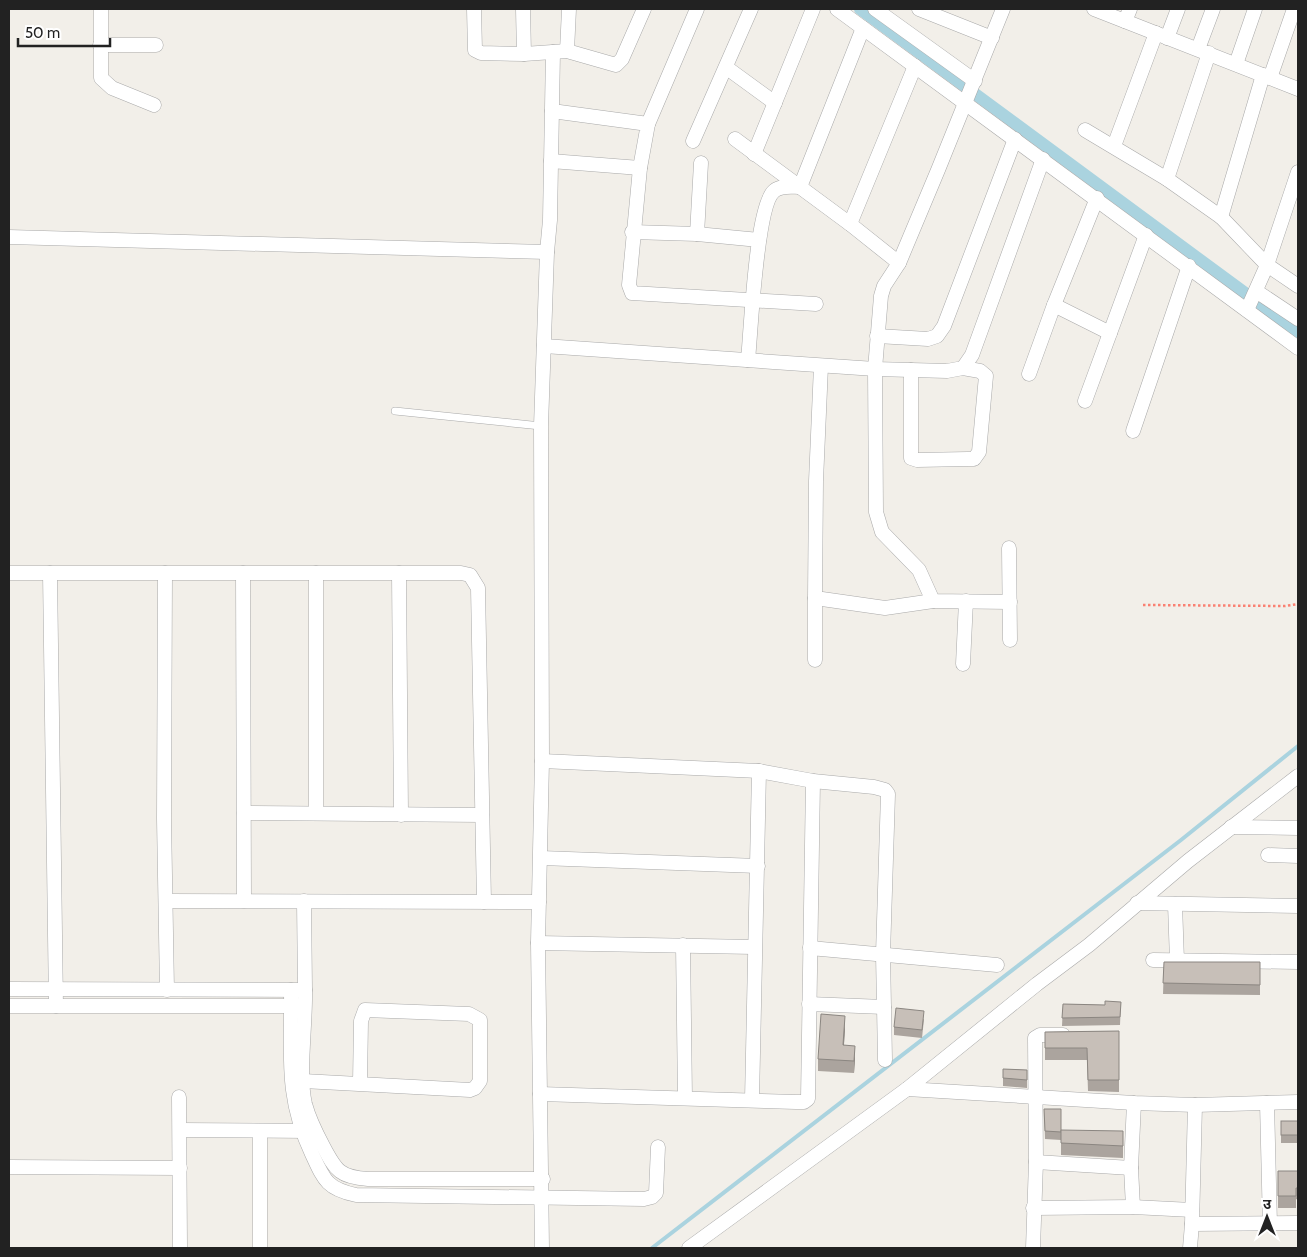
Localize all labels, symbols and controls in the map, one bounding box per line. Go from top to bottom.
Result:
scale bar [18,15,110,47]
text: 50 m [25,24,60,42]
north arrow [1242,1192,1292,1242]
text: उ [1263,1195,1272,1213]

